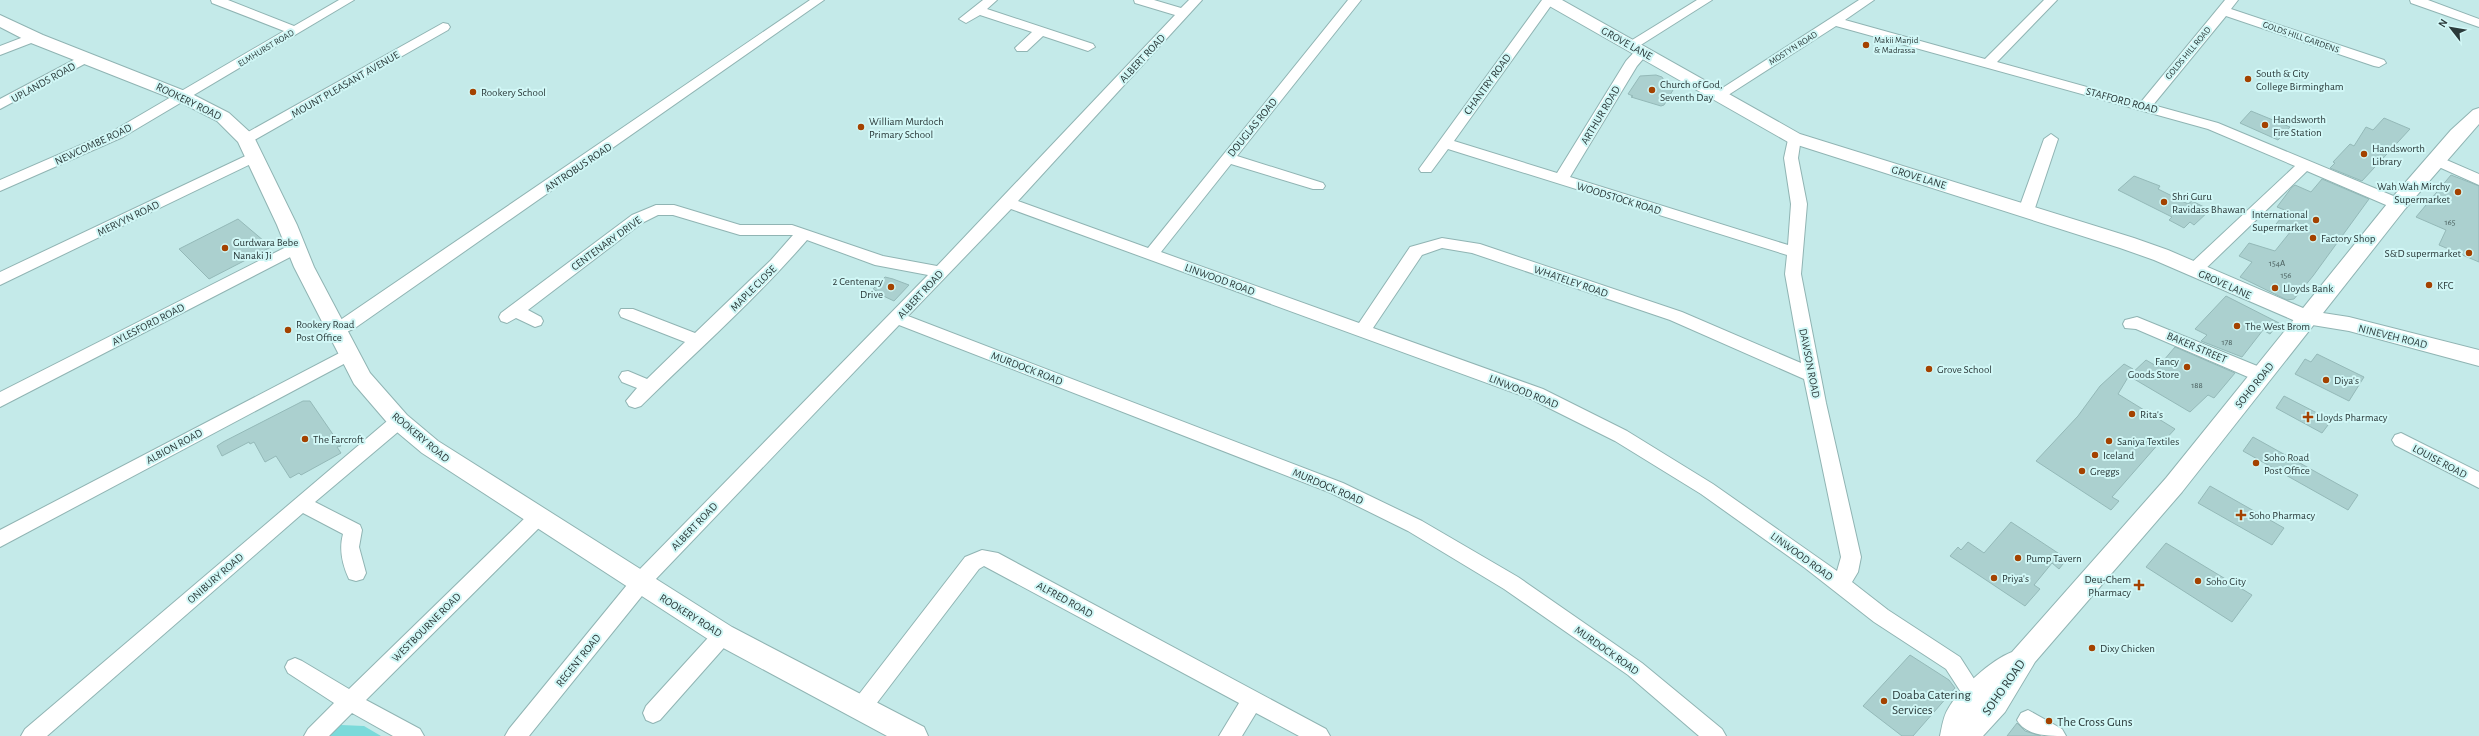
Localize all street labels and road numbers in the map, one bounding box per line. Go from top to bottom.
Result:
street label: GOLDS HILL GARDENS [2261,20,2340,55]
street label: GROVE LANE [1599,25,1655,62]
street label: GOLDS HILL ROAD [2164,25,2213,81]
street label: ELMHURST ROAD [237,28,296,69]
street label: MOSTYN ROAD [1767,30,1819,67]
street label: ALBERT ROAD [1117,32,1167,85]
street label: MOUNT PLEASANT AVENUE [289,49,402,120]
street label: CHANTRY ROAD [1462,52,1513,117]
street label: UPLANDS ROAD [9,60,77,105]
street label: ROOKERY ROAD [154,81,223,122]
street label: ARTHUR ROAD [1579,84,1622,146]
street label: STAFFORD ROAD [2085,86,2159,115]
street label: DOUGLAS ROAD [1226,96,1279,159]
street label: NEWCOMBE ROAD [53,122,133,167]
street label: ANTROBUS ROAD [543,141,614,194]
street label: GROVE LANE [1890,164,1948,191]
street label: WOODSTOCK ROAD [1575,180,1662,217]
street label: MERVYN ROAD [95,199,161,238]
street label: CENTENARY DRIVE [569,214,644,272]
street label: LINWOOD ROAD [1183,262,1256,297]
street label: MAPLE CLOSE [728,263,779,313]
street label: WHATELEY ROAD [1532,264,1609,299]
street label: ALBERT ROAD [895,268,945,321]
street label: GROVE LANE [2197,268,2253,301]
street label: AYLESFORD ROAD [110,301,186,347]
street label: NINEVEH ROAD [2357,323,2428,350]
street label: DAWSON ROAD [1797,327,1822,399]
street label: BAKER STREET [2165,330,2229,365]
street label: MURDOCK ROAD [990,350,1064,387]
street label: SOHO ROAD [2233,361,2276,410]
street label: LINWOOD ROAD [1488,373,1560,410]
street label: ROOKERY ROAD [390,410,451,464]
street label: ALBION ROAD [144,427,204,466]
street label: LOUISE ROAD [2411,443,2469,480]
street label: MURDOCK ROAD [1291,467,1365,506]
street label: ALBERT ROAD [669,500,720,552]
street label: LINWOOD ROAD [1769,530,1835,583]
street label: ONIBURY ROAD [185,551,245,605]
street label: ALFRED ROAD [1035,580,1095,619]
street label: WESTBOURNE ROAD [390,591,463,664]
street label: ROOKERY ROAD [658,592,724,639]
street label: MURDOCK ROAD [1573,624,1641,677]
street label: REGENT ROAD [554,632,603,689]
street label: SOHO ROAD [1980,658,2028,718]

